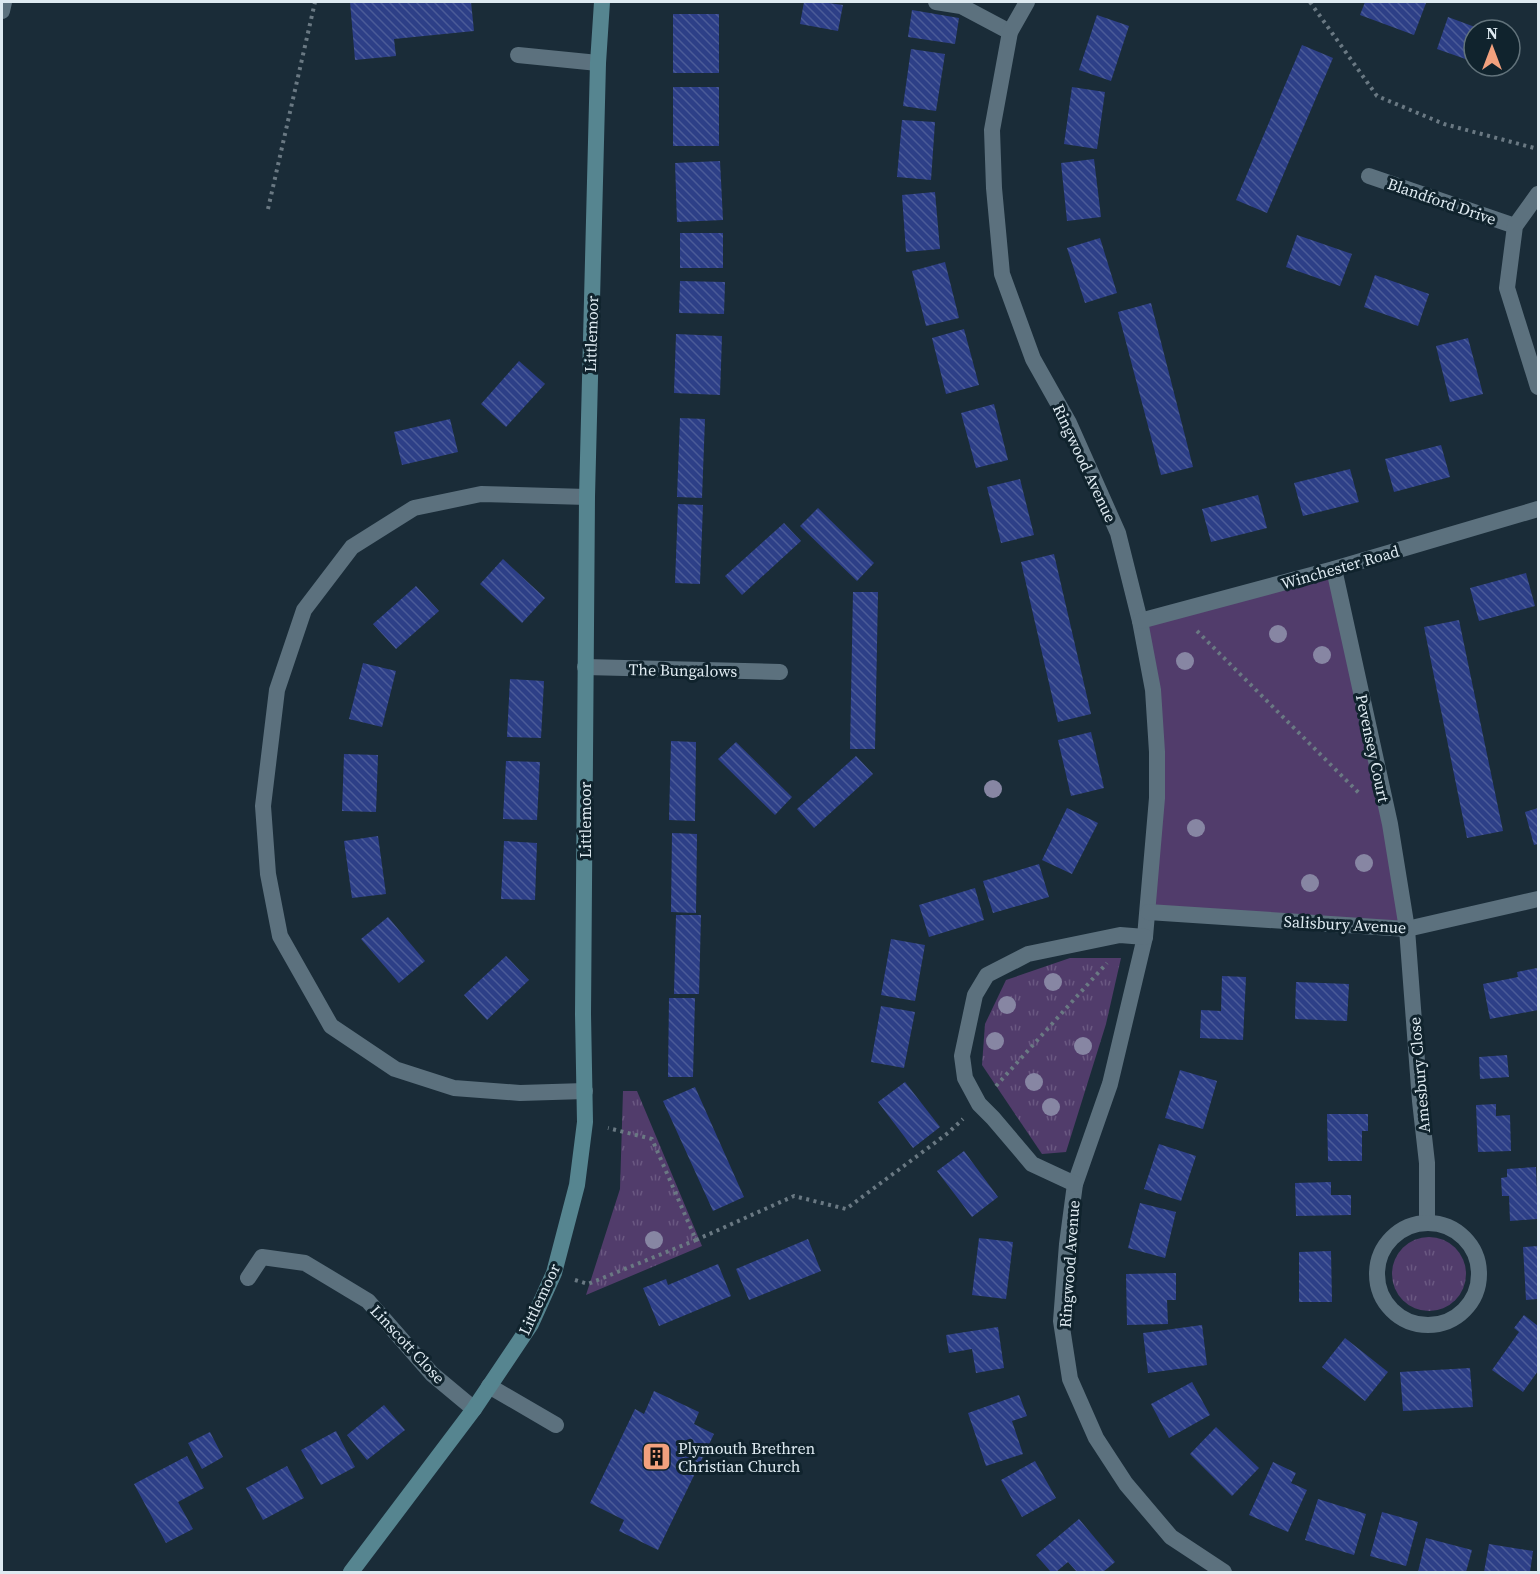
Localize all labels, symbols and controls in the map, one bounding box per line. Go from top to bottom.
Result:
north arrow [1462,18,1522,78]
text: N [1486,22,1498,44]
street label: Blandford Drive [1385,172,1499,230]
street label: Littlemoor [579,295,603,373]
street label: Ringwood Avenue [1048,400,1122,526]
street label: Winchester Road [1278,540,1402,594]
street label: The Bungalows [629,658,738,682]
street label: Pevensey Court [1351,692,1395,805]
street label: Littlemoor [574,782,596,858]
street label: Salisbury Avenue [1283,910,1407,938]
street label: Amesbury Close [1403,1016,1435,1134]
street label: Ringwood Avenue [1054,1199,1084,1329]
street label: Littlemoor [513,1259,565,1338]
street label: Linscott Close [366,1300,450,1388]
place label: Plymouth Brethren Christian Church [678,1437,816,1477]
building icon: Plymouth Brethren Christian Church [641,1441,673,1473]

